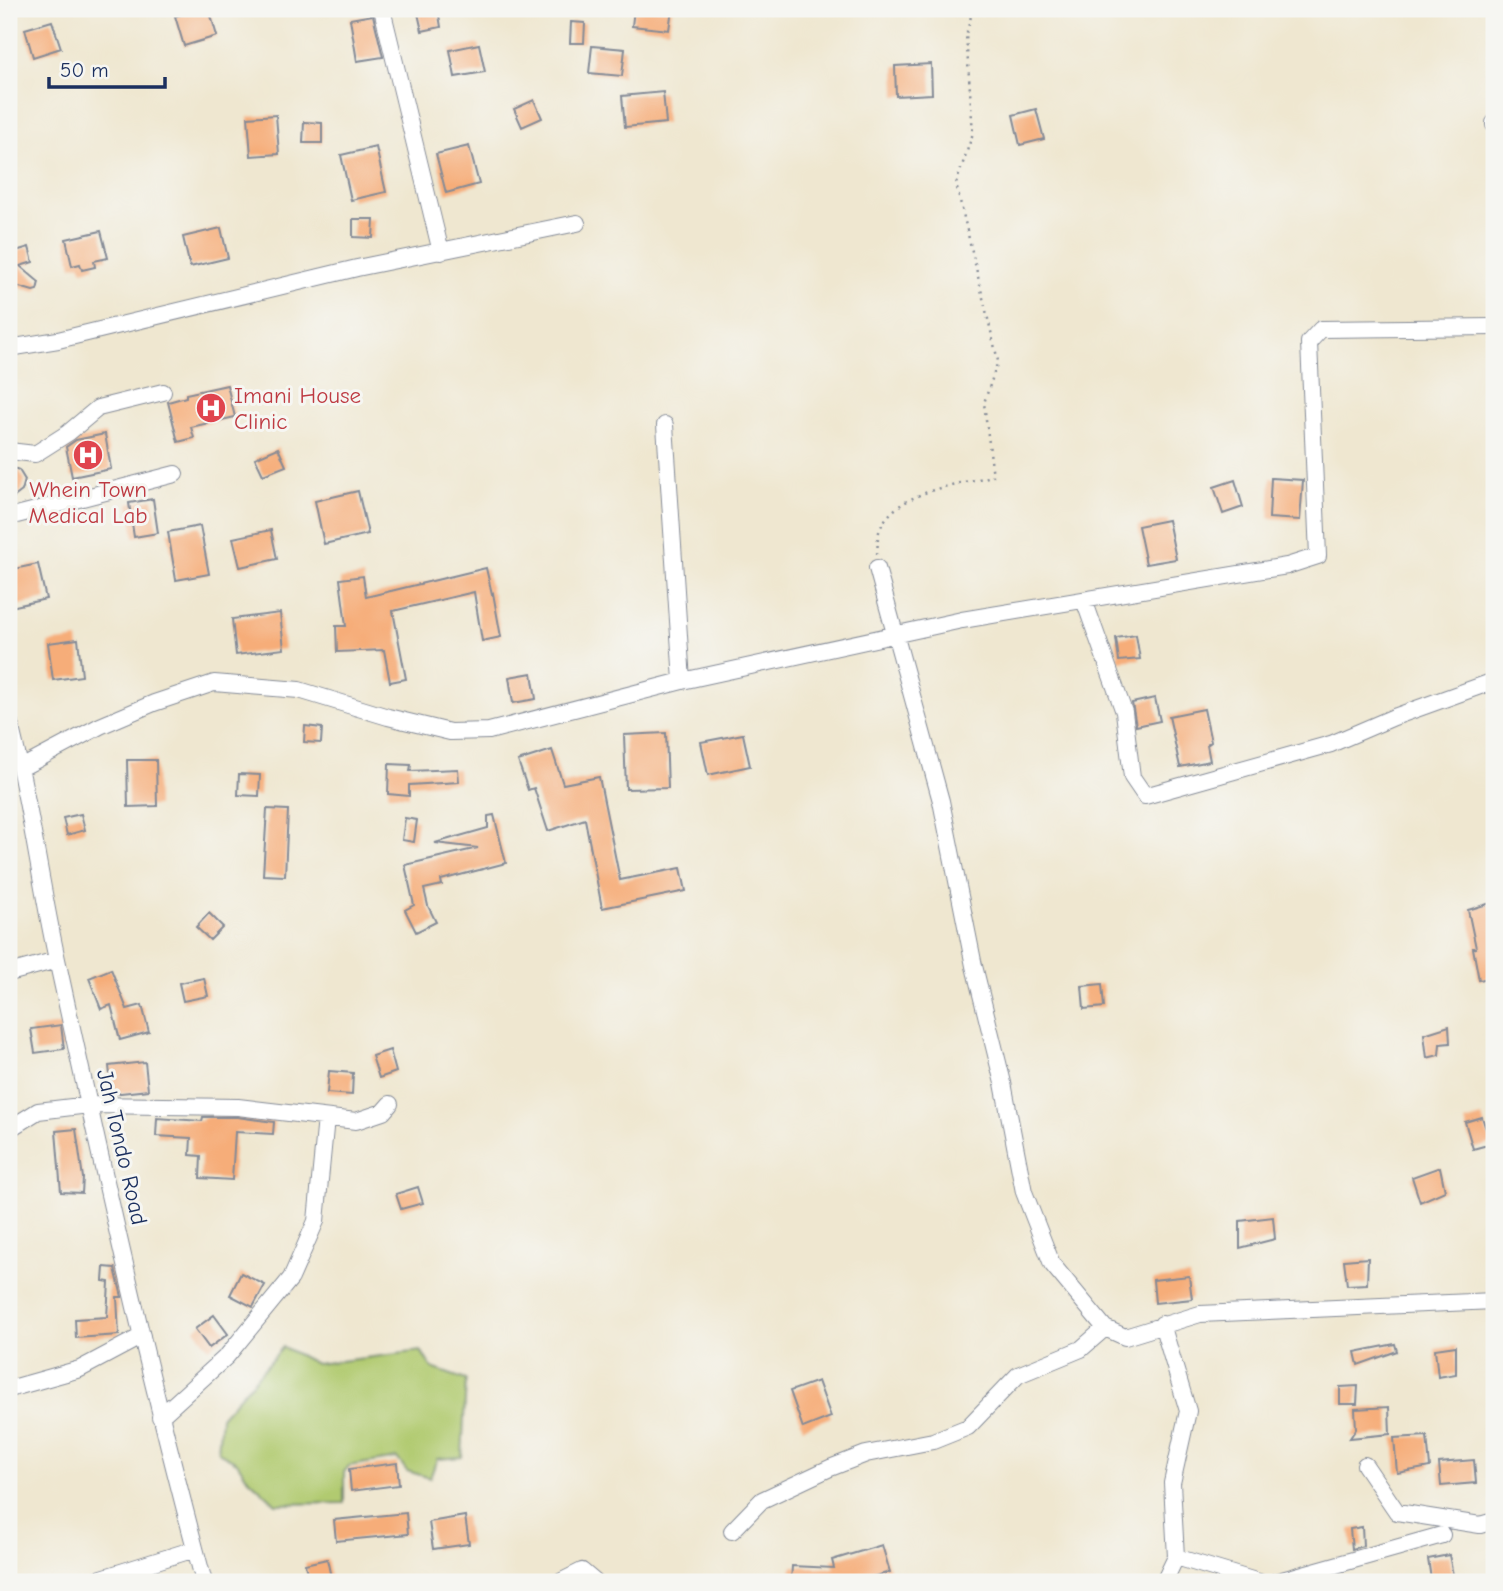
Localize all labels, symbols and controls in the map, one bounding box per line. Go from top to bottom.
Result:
scale bar [49,46,164,90]
text: 50 m [60,58,109,82]
place label: Imani House Clinic [234,382,361,435]
hospital icon: Imani House Clinic [194,391,228,425]
hospital icon: Whein Town Medical Lab [71,438,105,472]
place label: Whein Town Medical Lab [28,476,148,529]
street label: Jah Tondo Road [91,1067,153,1227]

